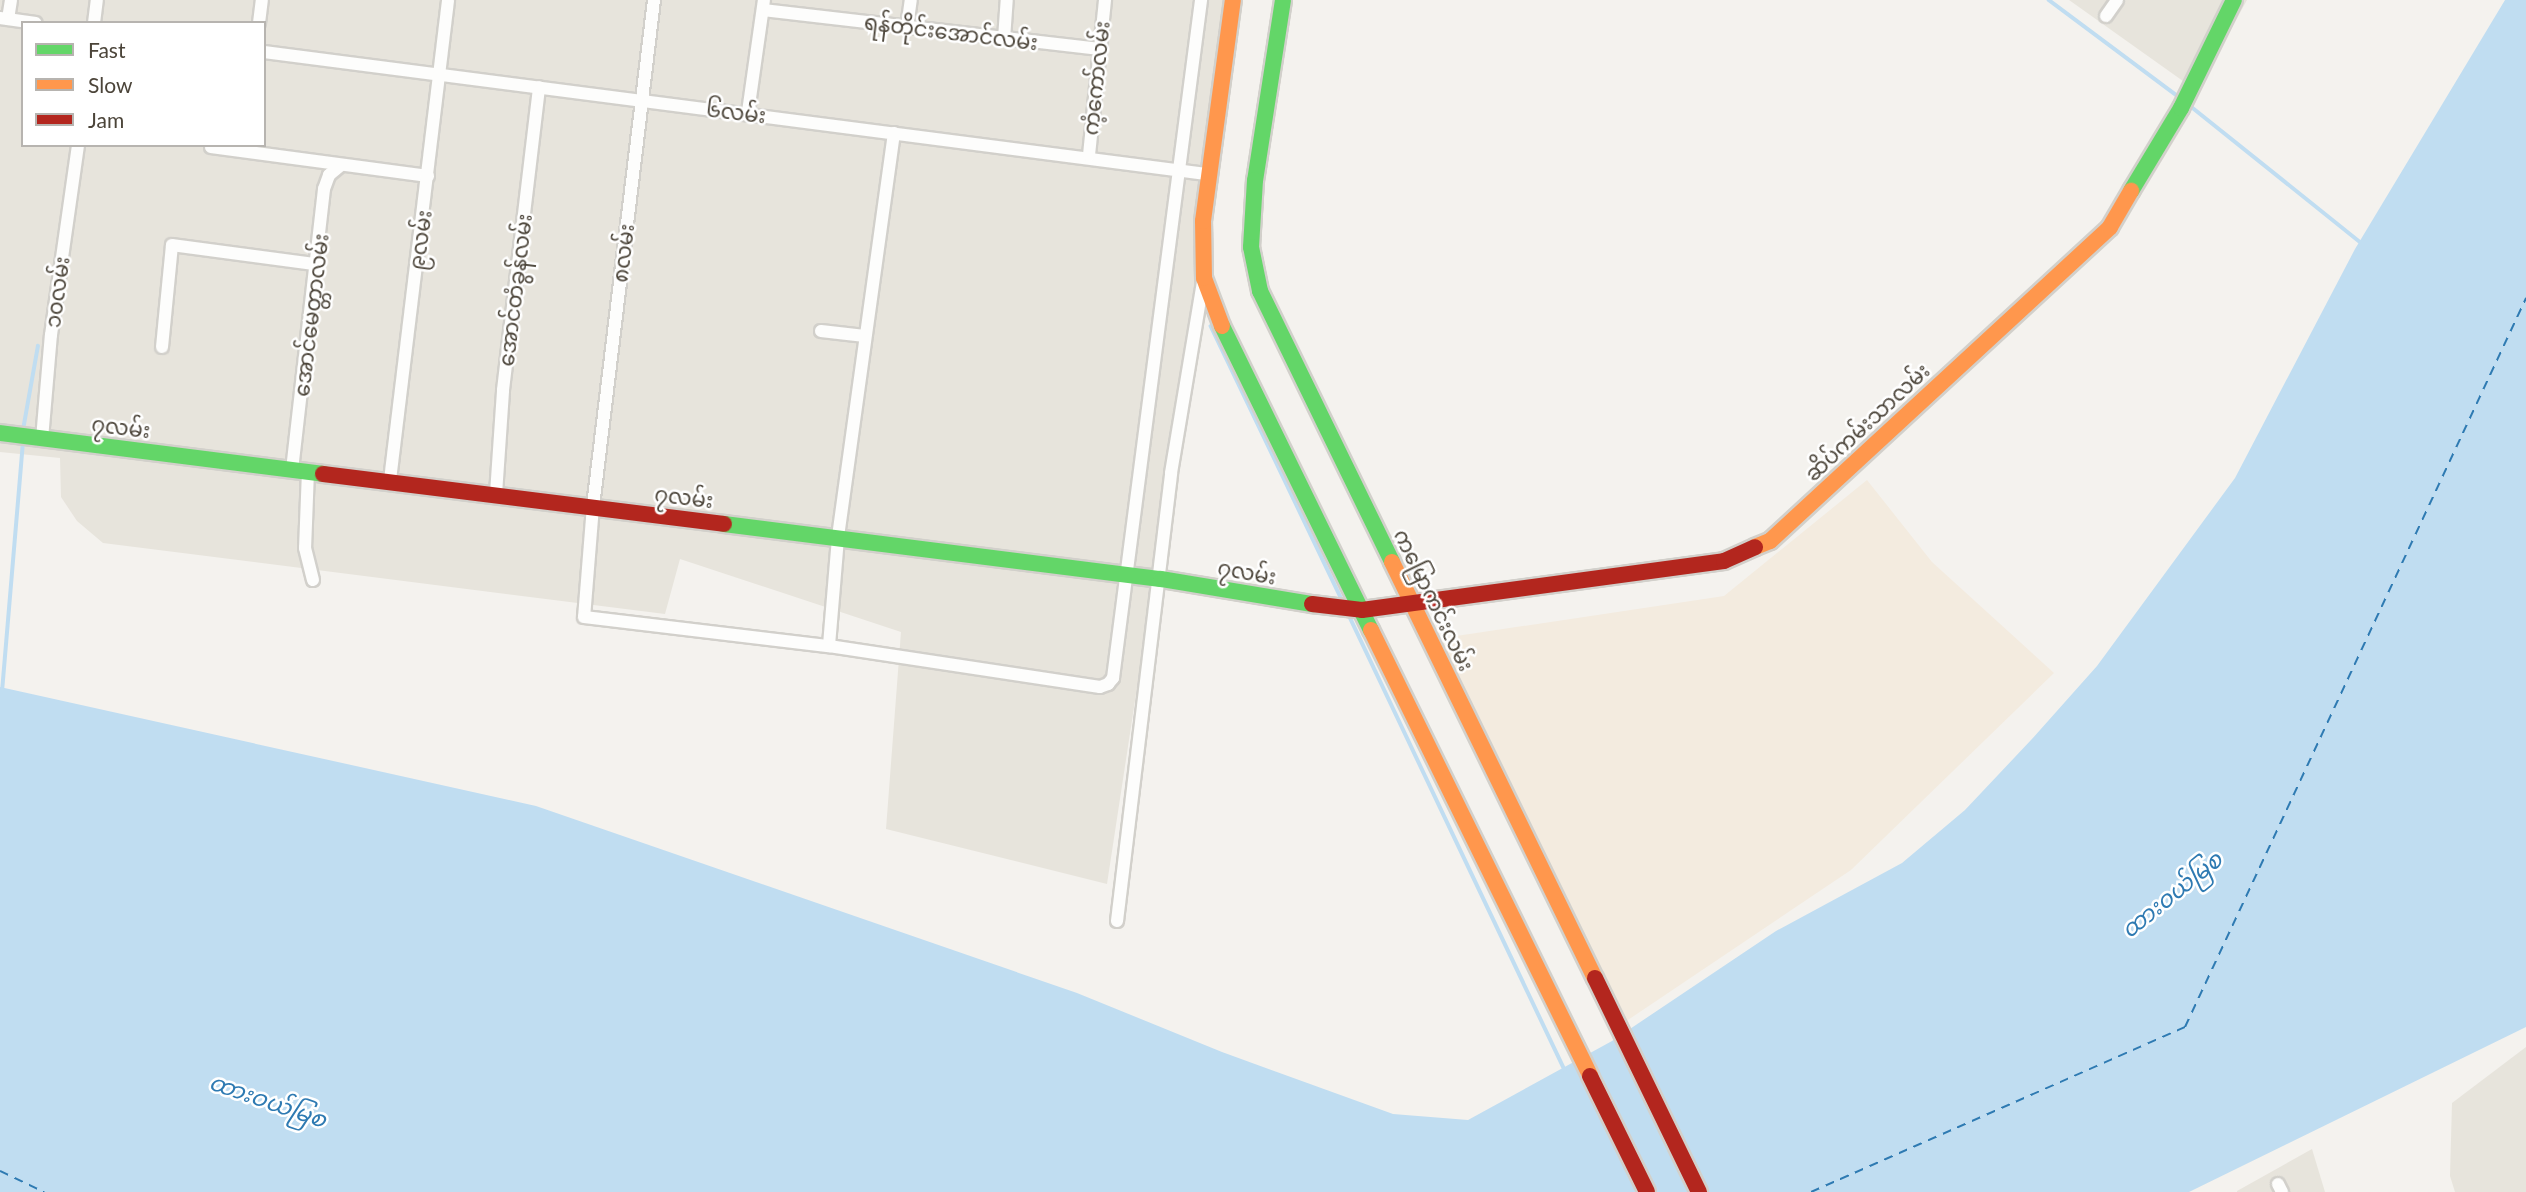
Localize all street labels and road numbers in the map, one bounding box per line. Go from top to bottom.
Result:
street label: ရန်တိုင်းအောင်လမ်း [863,9,1039,55]
street label: ကံ့ကော်လမ်း [1077,20,1115,136]
street label: ၆လမ်း [705,96,767,128]
street label: ၉လမ်း [403,208,437,272]
street label: အောင်တံခွန်လမ်း [493,212,537,368]
street label: ၈လမ်း [607,222,639,284]
street label: အောင်မေတ္တာလမ်း [288,232,334,398]
street label: ၁၀လမ်း [40,255,74,329]
street label: ဆိပ်ကမ်းသာလမ်း [1799,358,1935,486]
street label: ၇လမ်း [90,411,152,443]
street label: ၇လမ်း [653,481,715,513]
street label: ကမြောကင်းလမ်း [1389,525,1479,675]
street label: ၇လမ်း [1216,554,1278,590]

